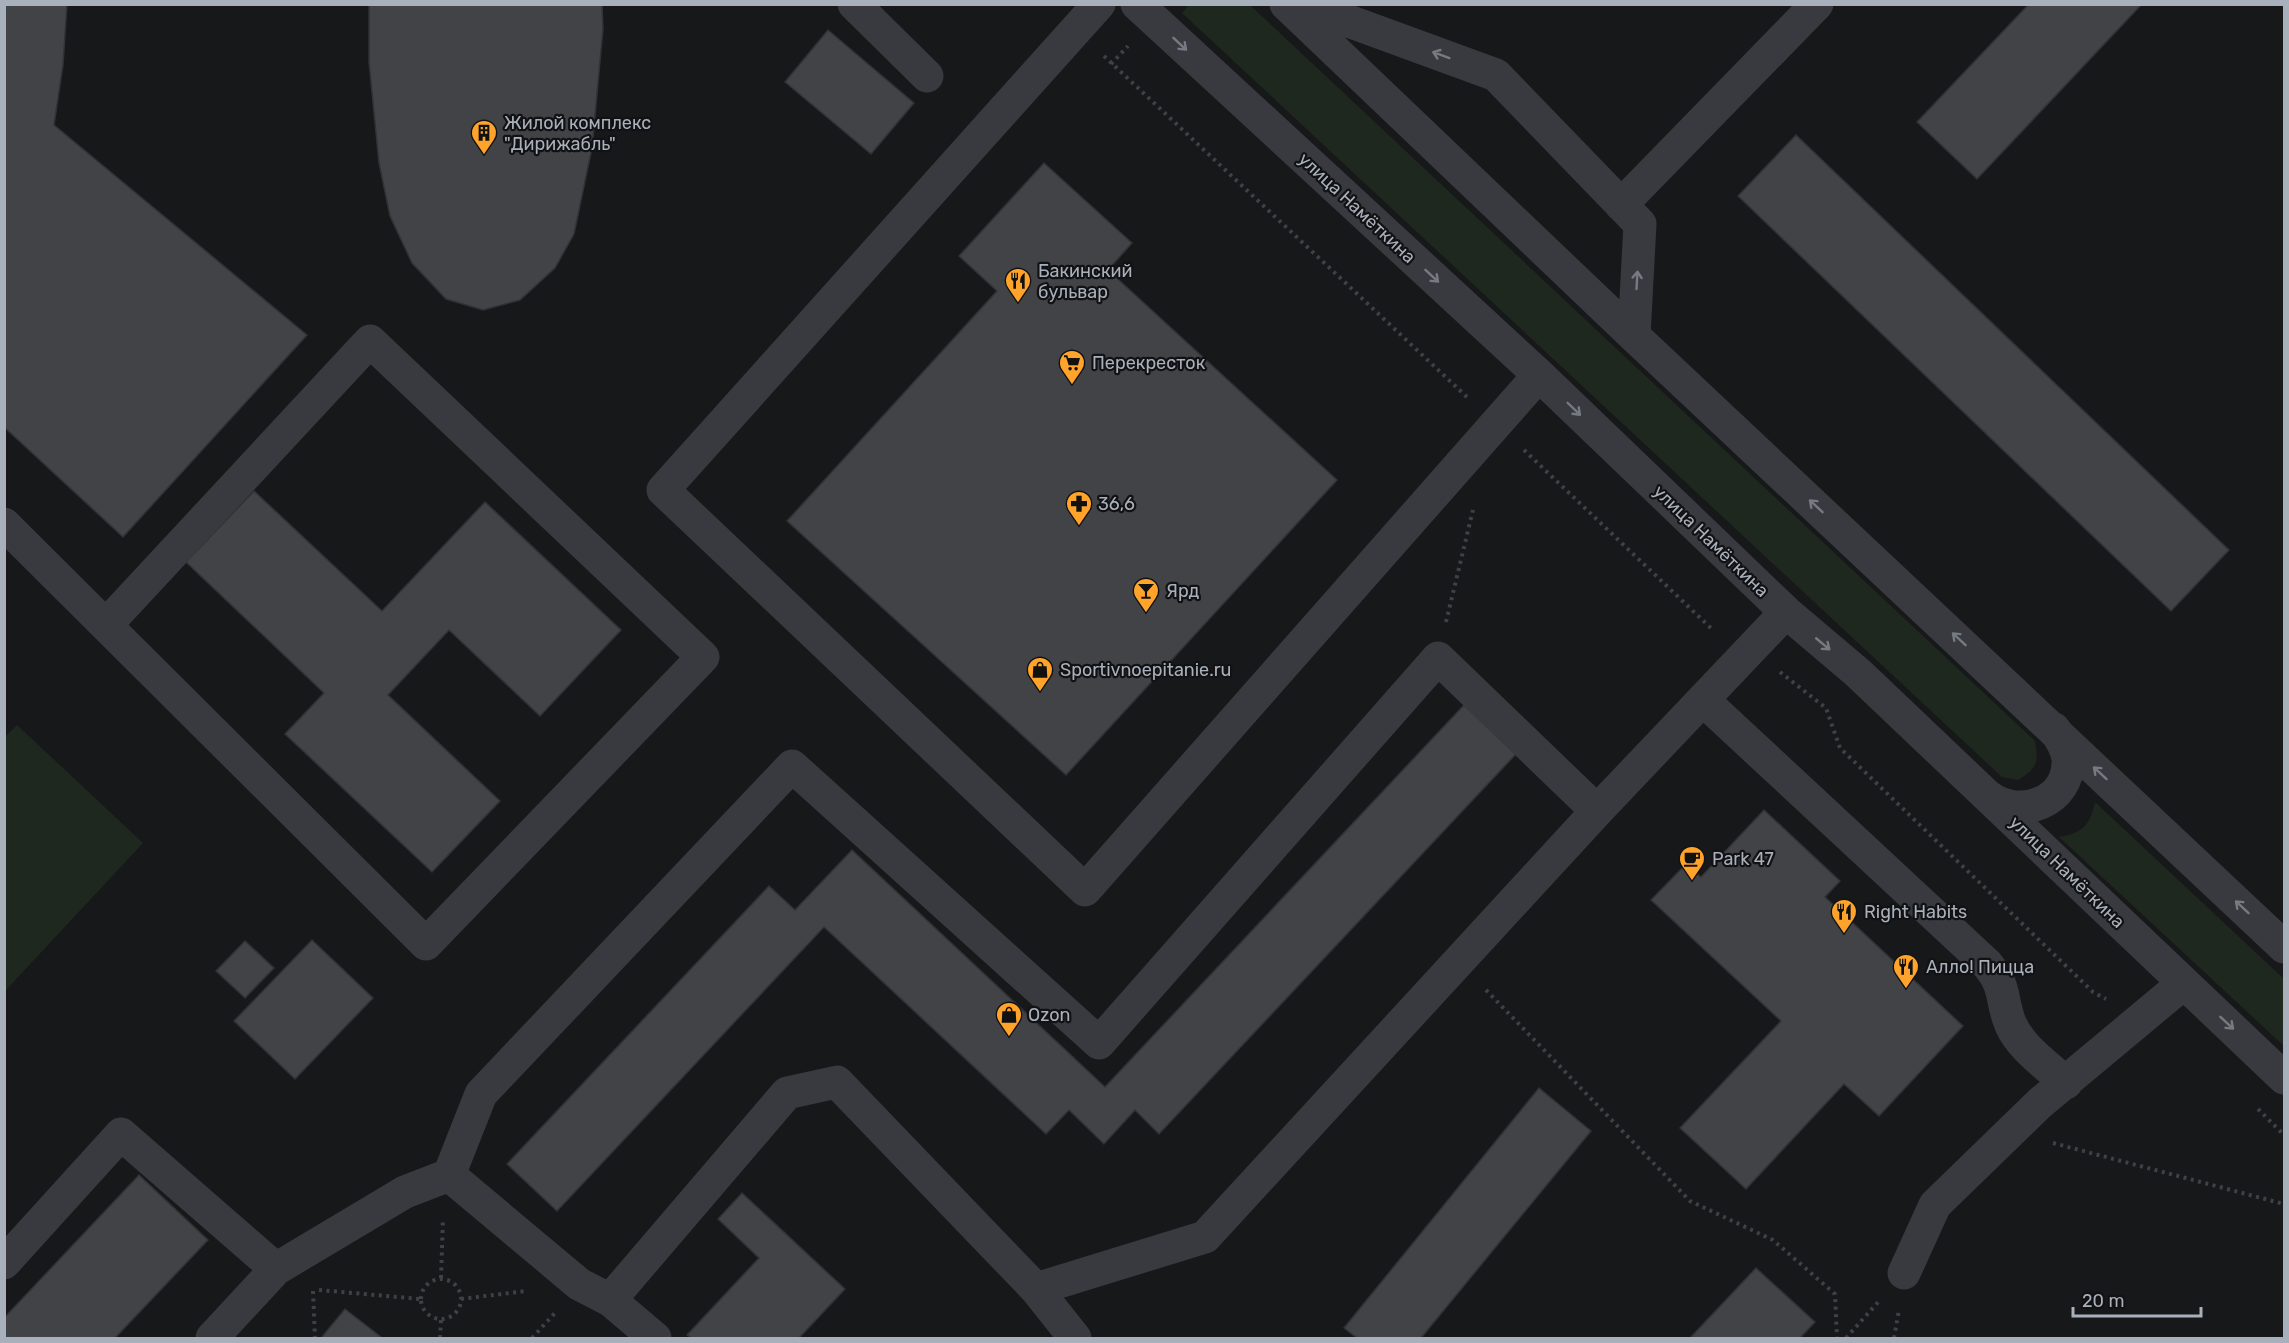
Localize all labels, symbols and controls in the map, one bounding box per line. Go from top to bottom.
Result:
one-way arrow [1173,37,1188,52]
one-way arrow [1432,49,1451,60]
place label: Жилой комплекс "Дирижабль" [504,112,651,155]
building icon: Жилой комплекс "Дирижабль" [469,118,499,156]
street label: улица Намёткина [1294,148,1420,268]
place label: Бакинский бульвар [1038,260,1133,303]
restaurant icon: Бакинский бульвар [1003,266,1033,304]
one-way arrow [1424,269,1439,284]
one-way arrow [1632,271,1643,291]
supermarket icon: Перекресток [1057,348,1087,386]
place label: Перекресток [1092,352,1206,374]
one-way arrow [1567,402,1582,417]
street label: улица Намёткина [1649,480,1773,602]
pharmacy icon: 36,6 [1064,489,1094,527]
place label: 36,6 [1098,493,1135,515]
one-way arrow [1809,499,1824,513]
bar icon: Ярд [1131,576,1161,614]
place label: Ярд [1166,580,1200,602]
one-way arrow [1951,632,1966,646]
one-way arrow [1815,637,1830,651]
shop icon: Sportivnoepitanie.ru [1025,655,1055,693]
place label: Sportivnoepitanie.ru [1060,659,1231,681]
one-way arrow [2093,765,2108,780]
street label: улица Намёткина [2005,811,2129,933]
cafe icon: Park 47 [1677,844,1707,882]
place label: Park 47 [1712,848,1774,870]
restaurant icon: Right Habits [1829,897,1859,935]
one-way arrow [2235,900,2250,914]
place label: Right Habits [1864,901,1967,923]
restaurant icon: Алло! Пицца [1891,952,1921,990]
place label: Алло! Пицца [1926,956,2034,978]
shop icon: Ozon [994,1000,1024,1038]
place label: Ozon [1028,1004,1070,1026]
one-way arrow [2219,1016,2234,1031]
scale bar [2073,1280,2200,1318]
text: 20 m [2082,1290,2124,1312]

